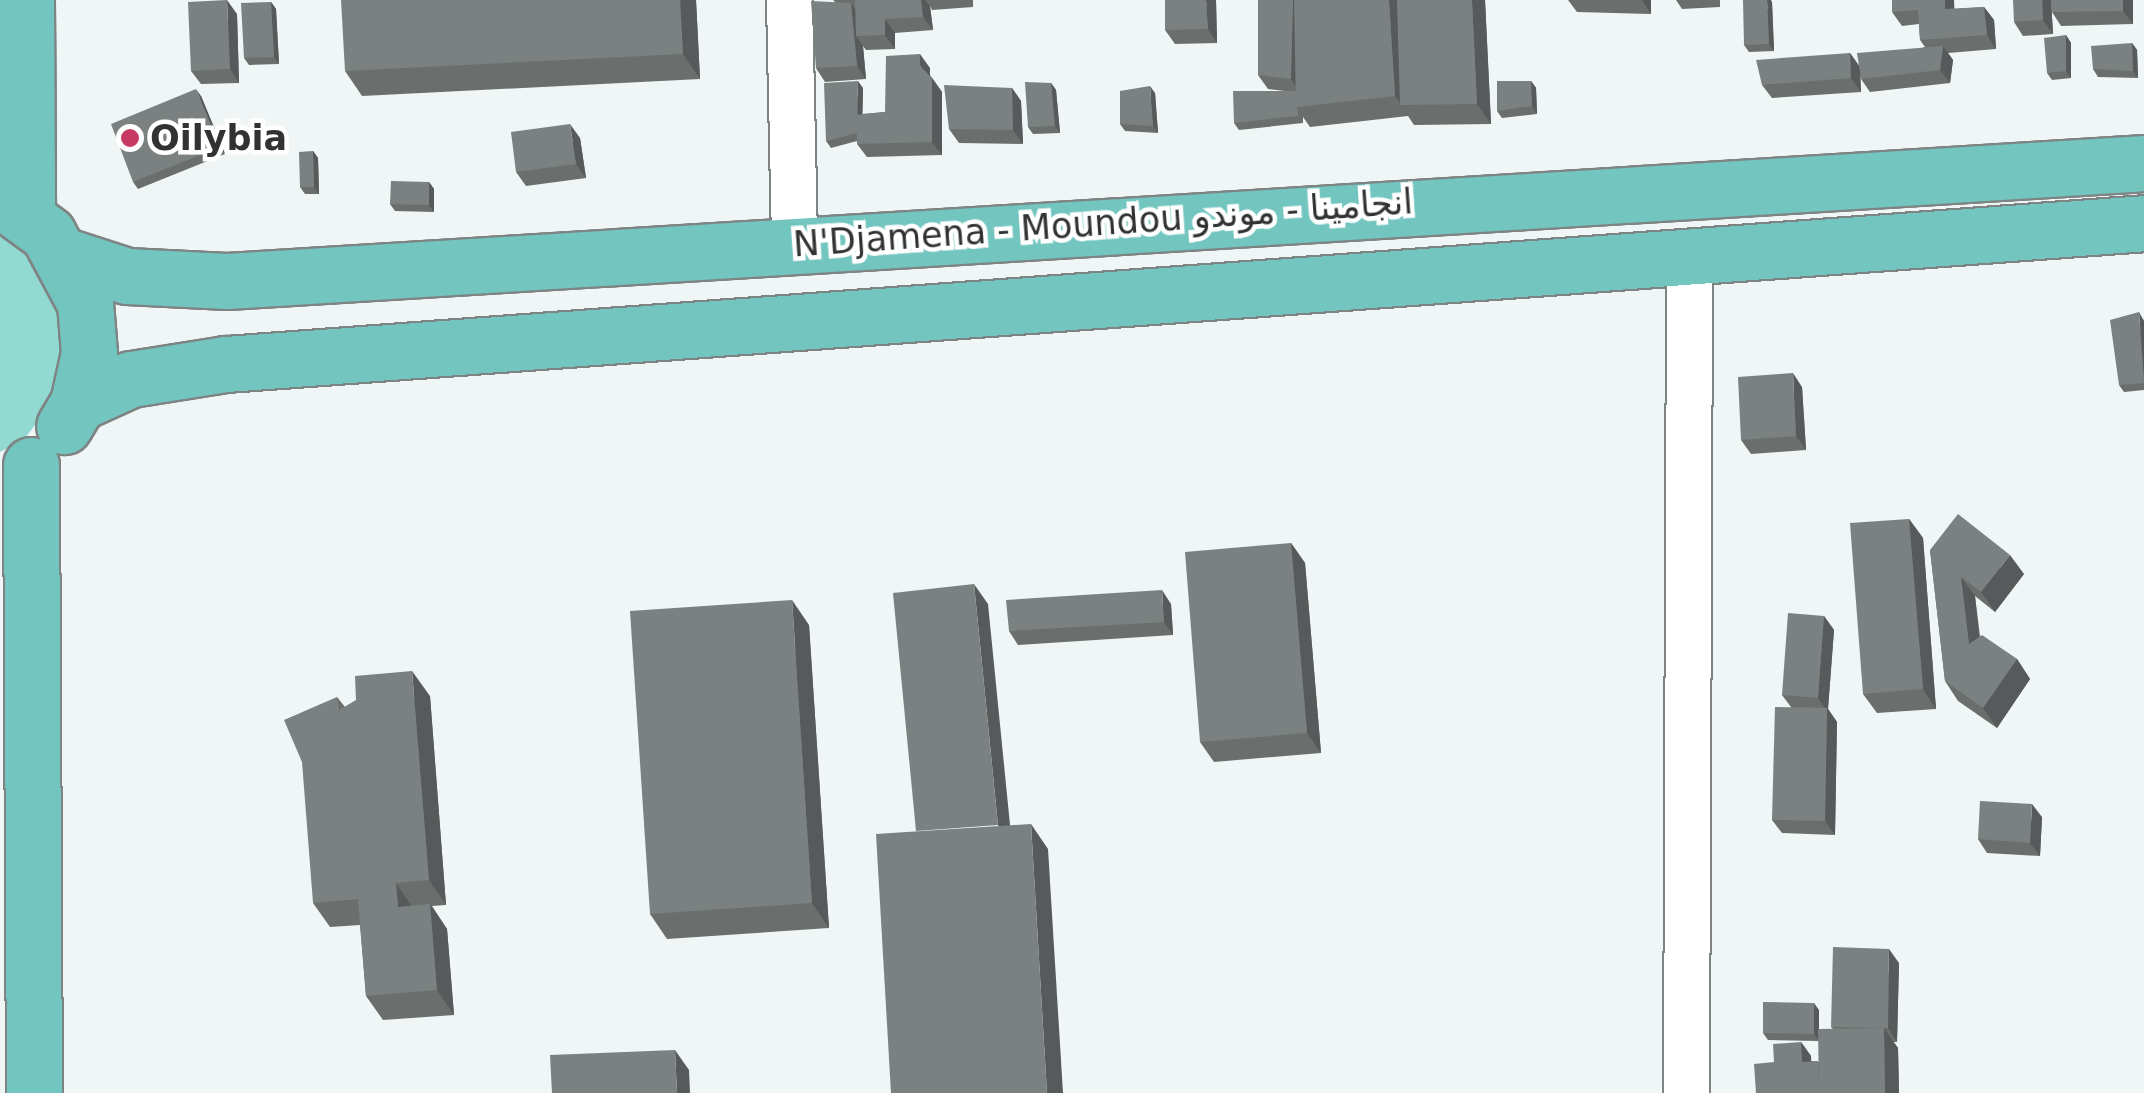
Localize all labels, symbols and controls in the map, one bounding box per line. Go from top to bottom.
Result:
place label: Oilybia [150,117,287,159]
marker: Oilybia [119,127,141,149]
street label: N'Djamena - Moundou انجامينا - موندو [792,180,1414,266]

